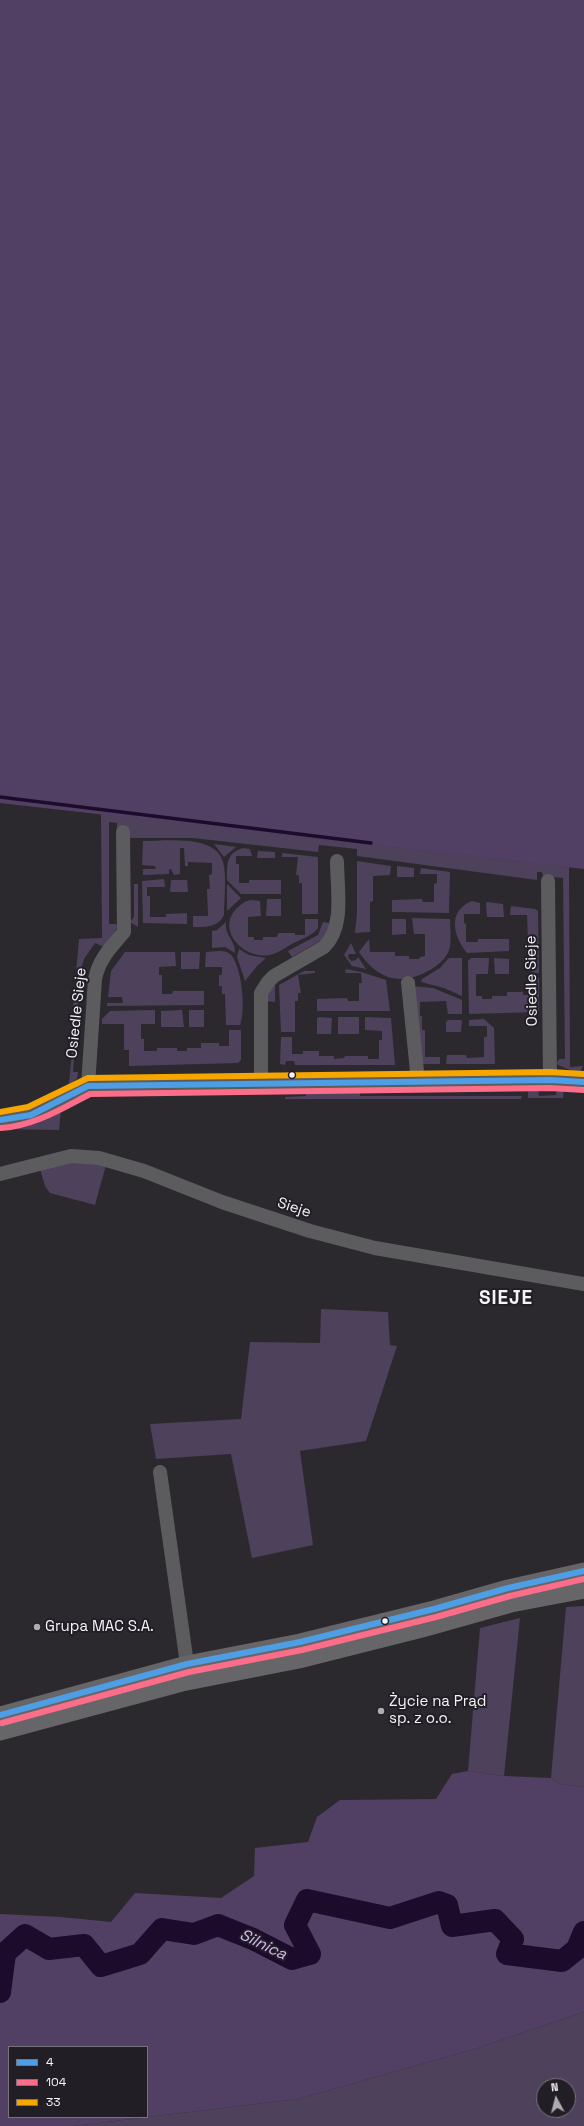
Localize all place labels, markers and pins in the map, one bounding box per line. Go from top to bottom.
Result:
unlabelled marker [287,1070,297,1080]
unlabelled marker [380,1616,390,1626]
place label: Grupa MAC S.A. [45,1618,154,1636]
marker: Grupa MAC S.A. [32,1622,42,1632]
place label: Życie na Prąd sp. z o.o. [389,1693,486,1728]
marker: Życie na Prąd sp. z o.o. [376,1706,386,1716]

